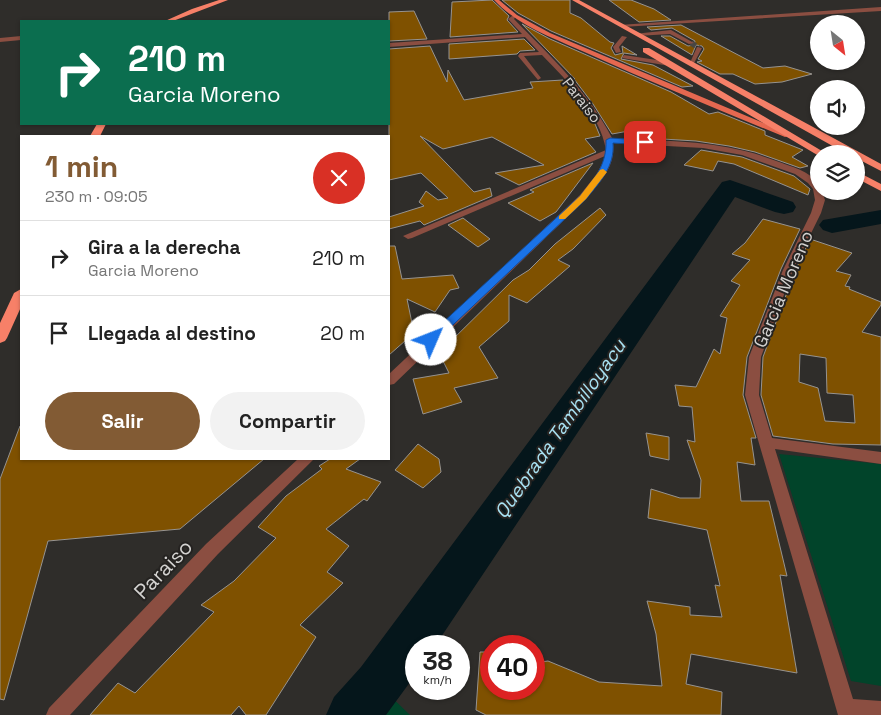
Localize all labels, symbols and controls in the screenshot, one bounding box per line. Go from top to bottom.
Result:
north arrow [810,15,865,70]
map controls [810,15,865,200]
text: 210 m [128,37,226,81]
icon: right [45,40,110,105]
street label: Paraiso [558,74,606,126]
text: Garcia Moreno [128,80,281,108]
button: sound [810,80,865,135]
pin [624,121,666,163]
icon: arrive [631,128,659,156]
button: layers [810,145,865,200]
text: 1 min [45,147,118,186]
button: close [313,152,365,204]
text: 230 m · 09:05 [45,186,148,207]
street label: Garcia Moreno [748,227,818,351]
text: Gira a la derecha [88,235,240,260]
icon: right [45,244,73,272]
text: 210 m [312,246,365,271]
text: Garcia Moreno [88,260,199,281]
position arrow [404,313,456,365]
icon: arrive [45,319,73,347]
text: Llegada al destino [88,321,256,346]
text: 20 m [320,321,365,346]
water label: Quebrada Tambilloyacu [489,334,632,523]
button: Salir [45,392,200,450]
button: Compartir [210,392,365,450]
street label: Paraiso [128,533,198,605]
speed limit sign: 40 [480,635,545,700]
text: 38 [422,645,453,677]
text: km/h [423,672,452,688]

